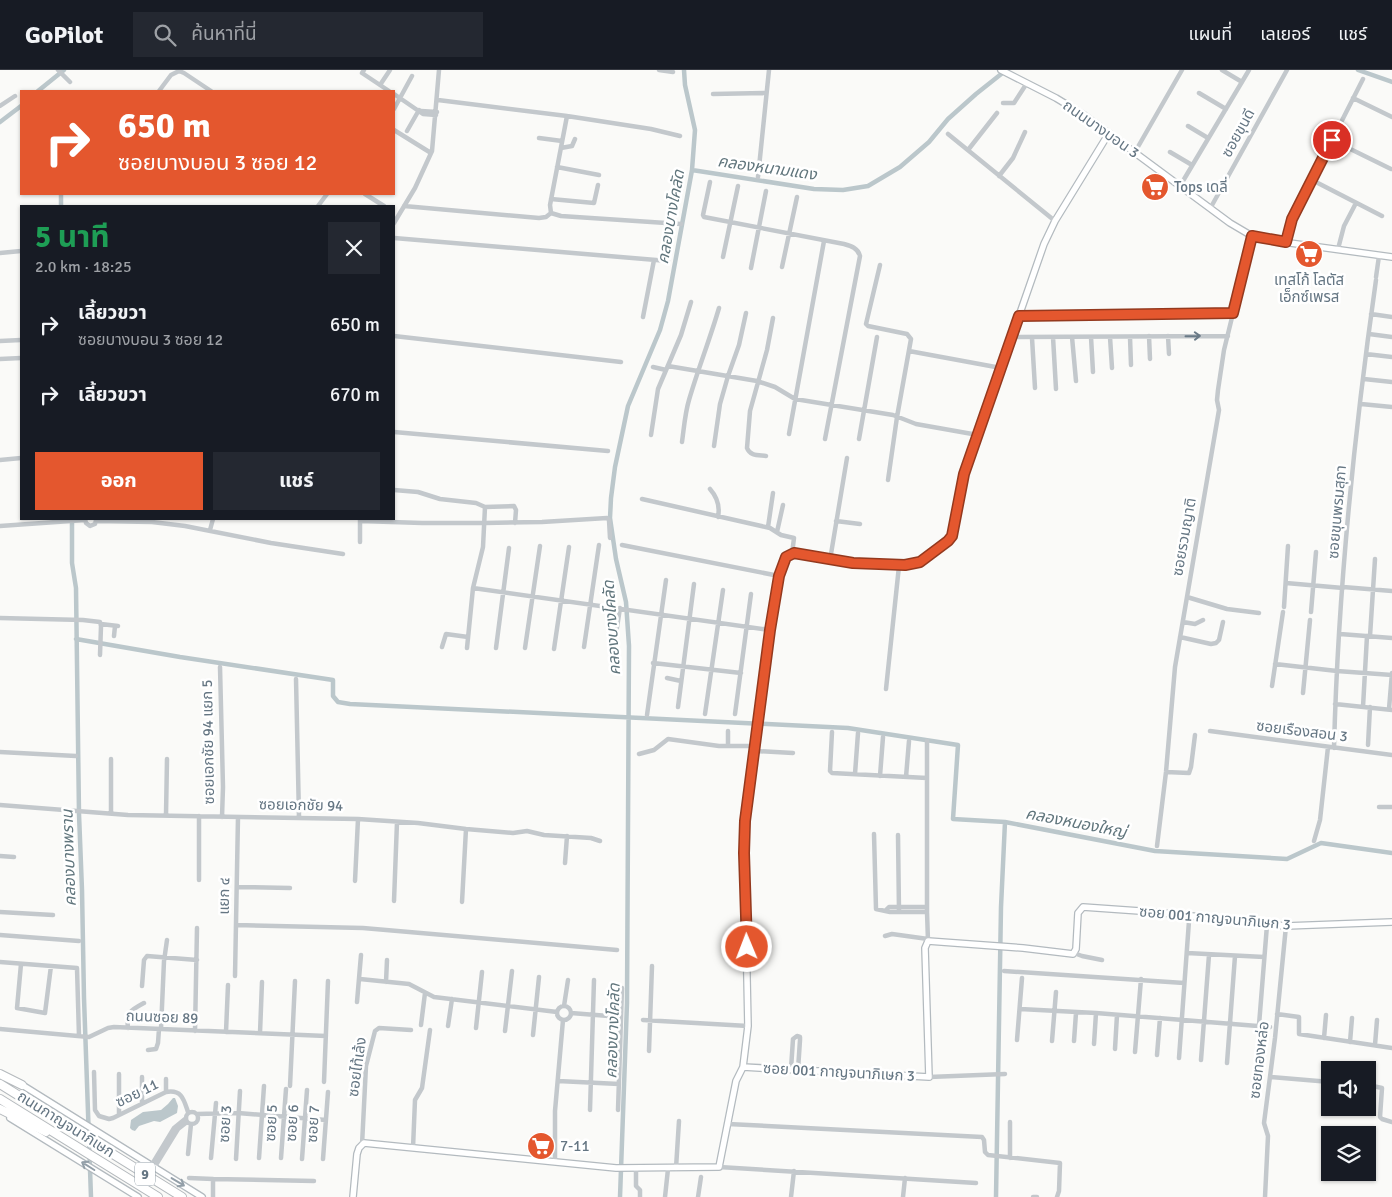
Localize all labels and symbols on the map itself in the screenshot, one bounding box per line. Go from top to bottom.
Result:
street label: ถนนบางบอน 3 [1059,96,1143,162]
street label: ซอยขุนดี [1217,106,1259,160]
pin [1311,119,1353,161]
water label: คลองหนามแดง [716,151,819,185]
water label: คลองบางโคลัด [653,167,689,266]
supermarket icon: Tops เดลี่ [1140,172,1170,202]
place label: Tops เดลี่ [1174,176,1228,196]
supermarket icon: เทสโก้ โลตัส เอ็กซ์เพรส [1294,239,1324,269]
place label: เทสโก้ โลตัส เอ็กซ์เพรส [1274,271,1345,306]
one-way arrow [1185,331,1201,341]
street label: ซอยขุนพรมสุภา [1324,464,1350,560]
street label: ซอยรวมญาติ [1168,497,1200,577]
water label: คลองบางโคลัด [599,579,625,676]
street label: ซอยเอกชัย 94 แยก 5 [198,679,218,805]
street label: ซอยเรืองสอน 3 [1255,716,1349,746]
street label: ซอยเอกชัย 94 [259,795,343,815]
water label: คลองหนองใหญ่ [1024,803,1130,843]
water label: คลองบางพราน [57,808,81,907]
street label: แยก ๔ [215,877,233,915]
street label: ซอย 001 กาญจนาภิเษก 3 [1138,902,1292,934]
position arrow [720,920,772,972]
water label: คลองบางโคลัด [601,982,625,1079]
street label: ถนนซอย 89 [125,1007,199,1027]
street label: ซอยทองหล่อ [1245,1020,1273,1100]
street label: ซอยไท้เล้ง [344,1036,370,1098]
street label: ซอย 001 กาญจนาภิเษก 3 [763,1059,915,1085]
street label: ซอย 11 [113,1075,161,1111]
street label: ถนนกาญจนาภิเษก [14,1087,118,1161]
street label: ซอย 5 [261,1104,281,1142]
street label: ซอย 6 [282,1104,302,1142]
street label: ซอย 3 [215,1105,235,1143]
street label: ซอย 7 [303,1105,323,1143]
supermarket icon: 7-11 [526,1131,556,1161]
place label: 7-11 [560,1137,590,1155]
one-way arrow [81,1161,95,1171]
road number: 9 [135,1162,155,1186]
one-way arrow [170,1178,184,1188]

